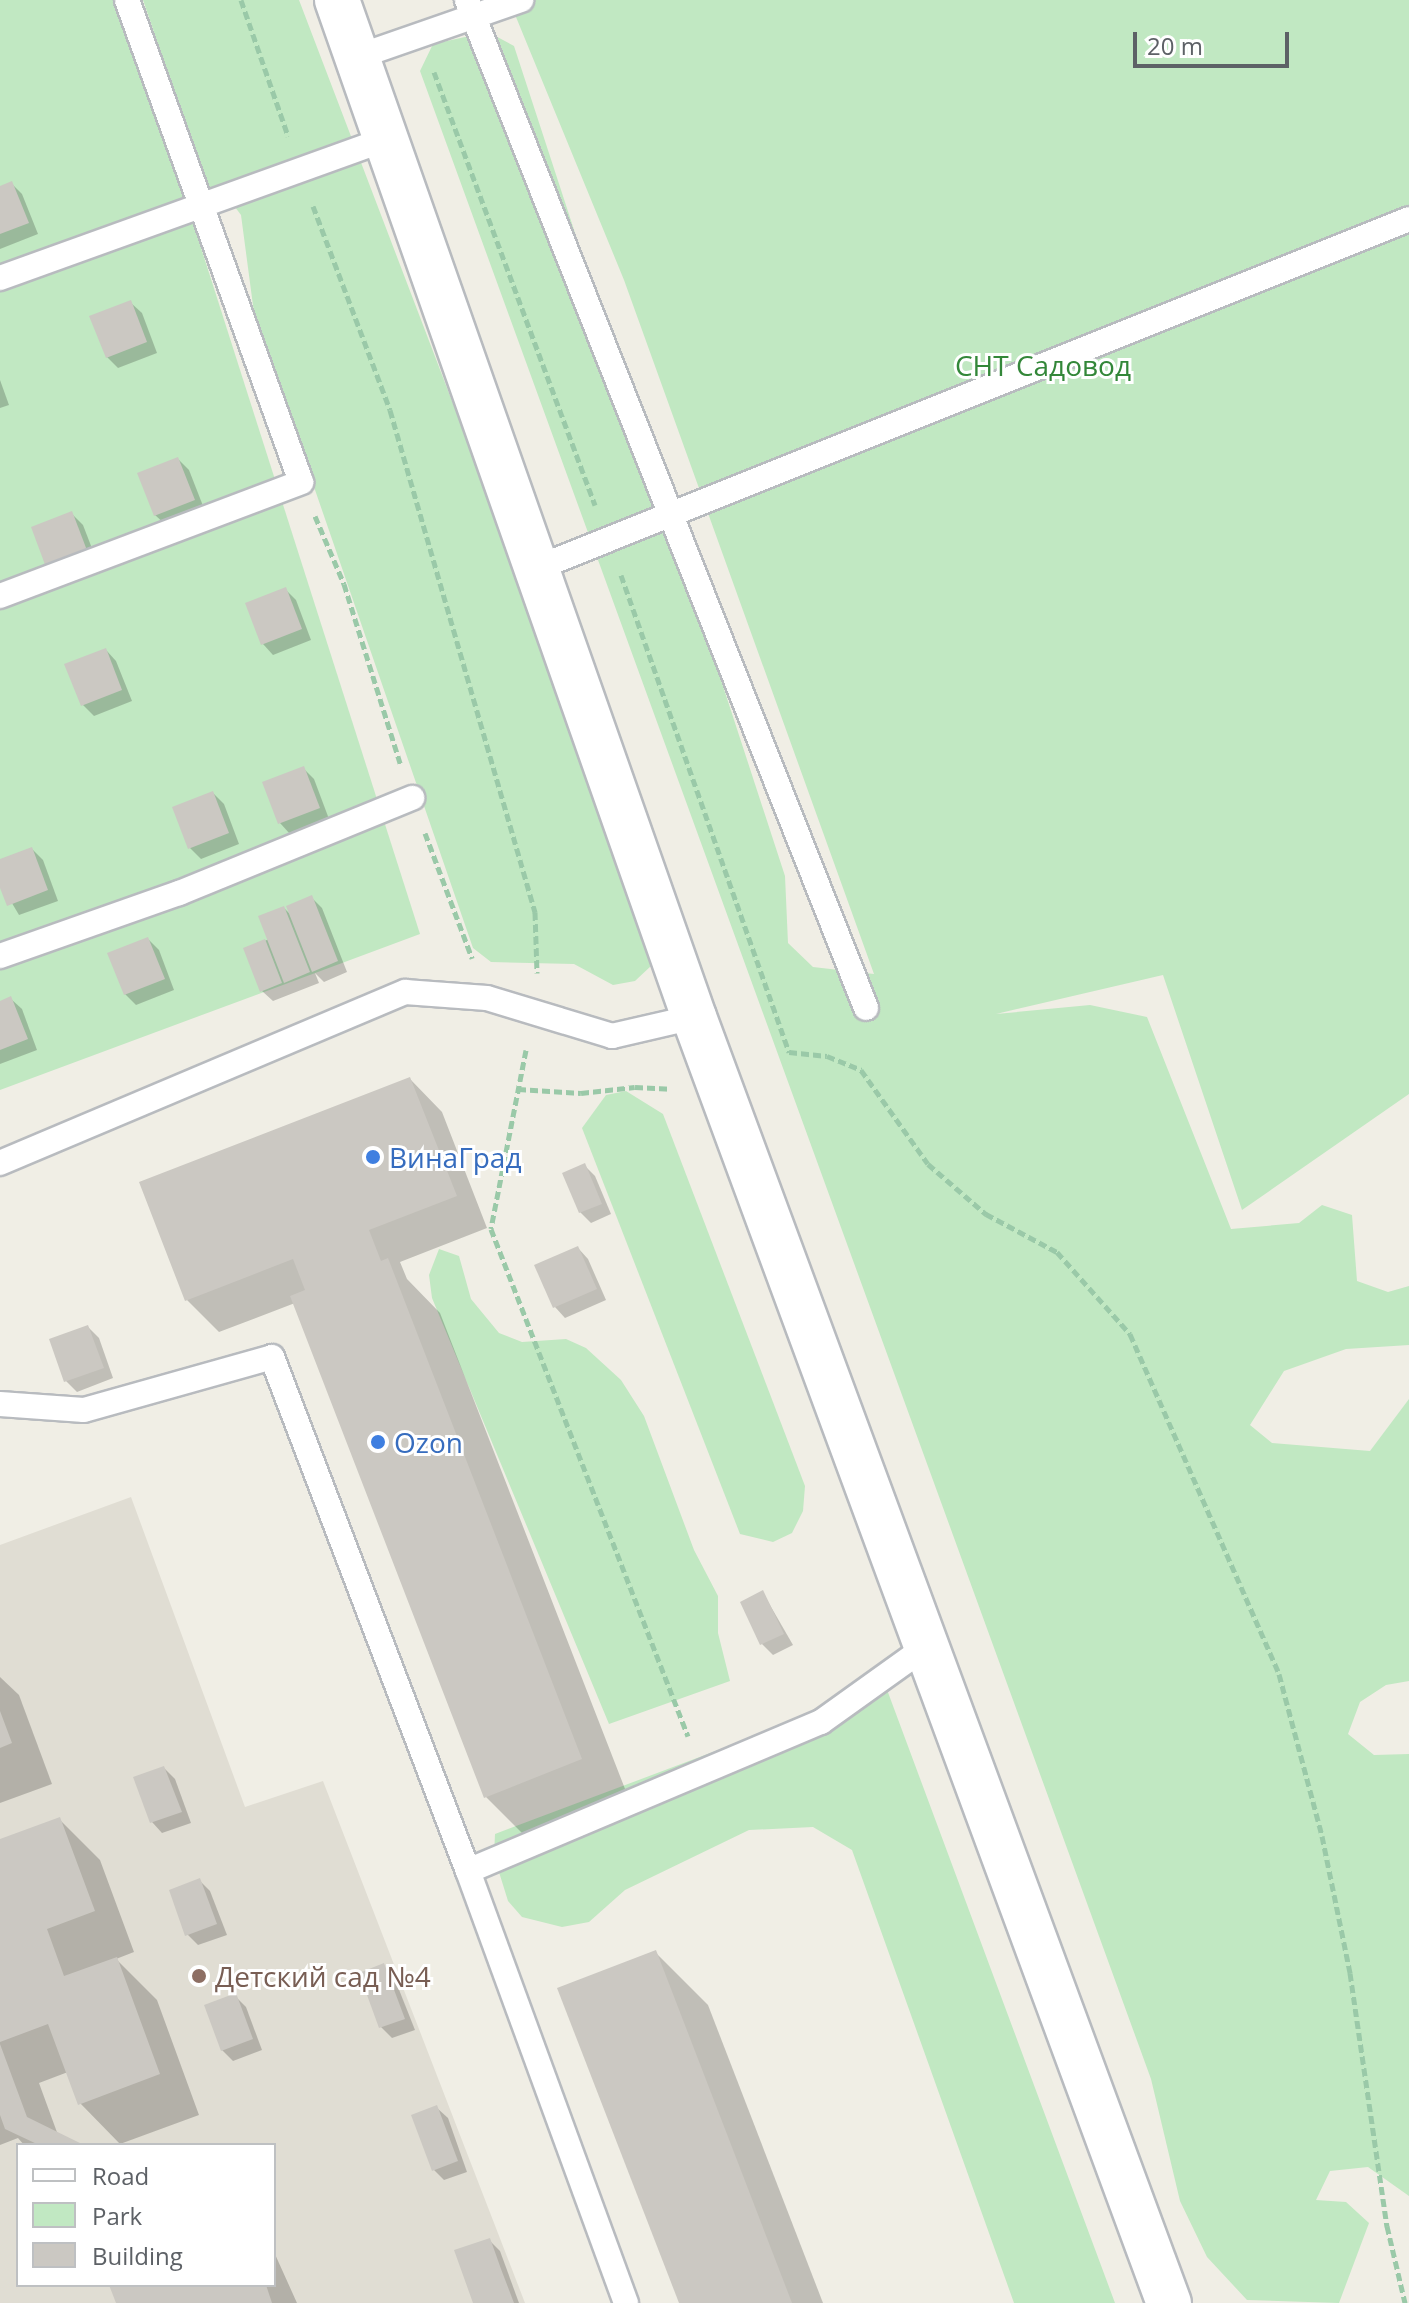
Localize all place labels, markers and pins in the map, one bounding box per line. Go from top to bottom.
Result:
place label: ВинаГрад [389,1140,522,1174]
marker: ВинаГрад [364,1148,382,1166]
place label: Ozon [394,1425,463,1459]
marker: Ozon [369,1433,387,1451]
place label: Детский сад №4 [215,1959,431,1993]
marker: Детский сад №4 [190,1967,208,1985]

